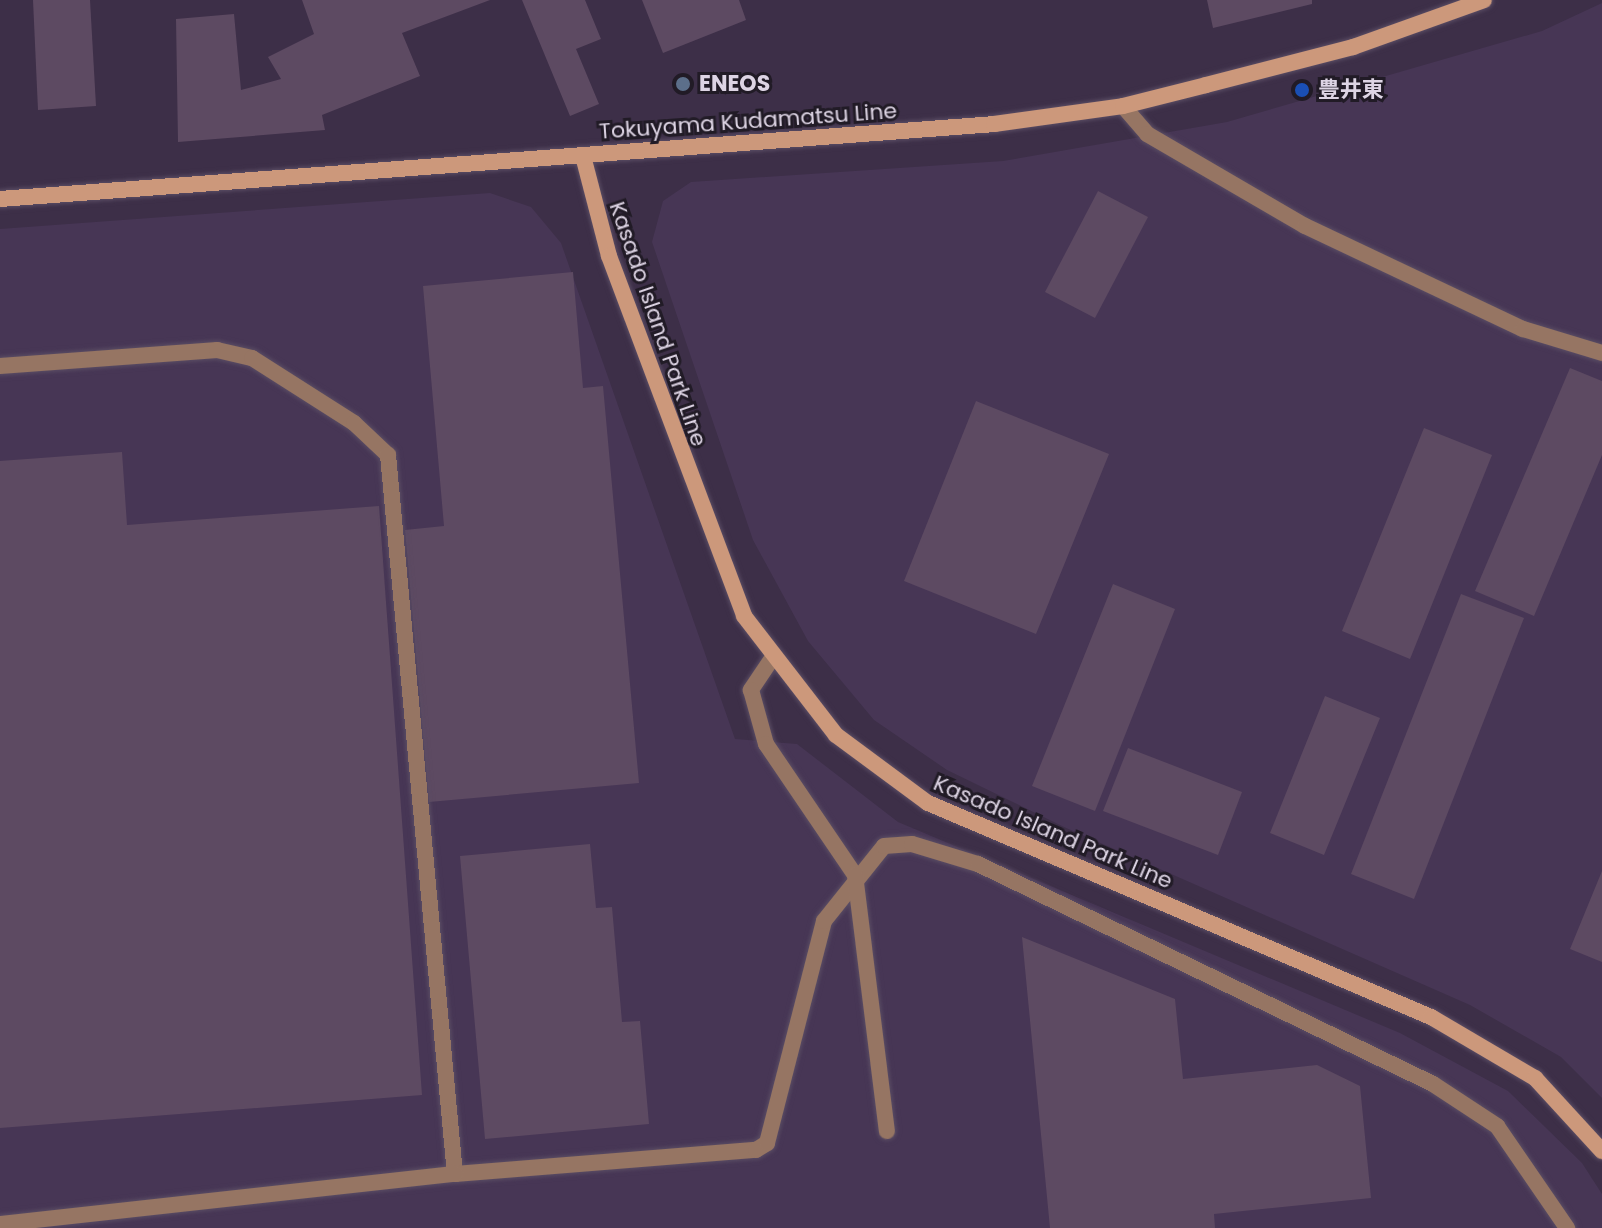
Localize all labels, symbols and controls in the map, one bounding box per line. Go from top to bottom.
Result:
place label: ENEOS [699,71,770,97]
marker: ENEOS [674,75,692,93]
place label: 豊井東 [1318,77,1384,103]
marker: 豊井東 [1293,81,1311,99]
street label: Tokuyama Kudamatsu Line [598,97,898,145]
street label: Kasado Island Park Line [604,198,712,450]
street label: Kasado Island Park Line [930,770,1176,894]

